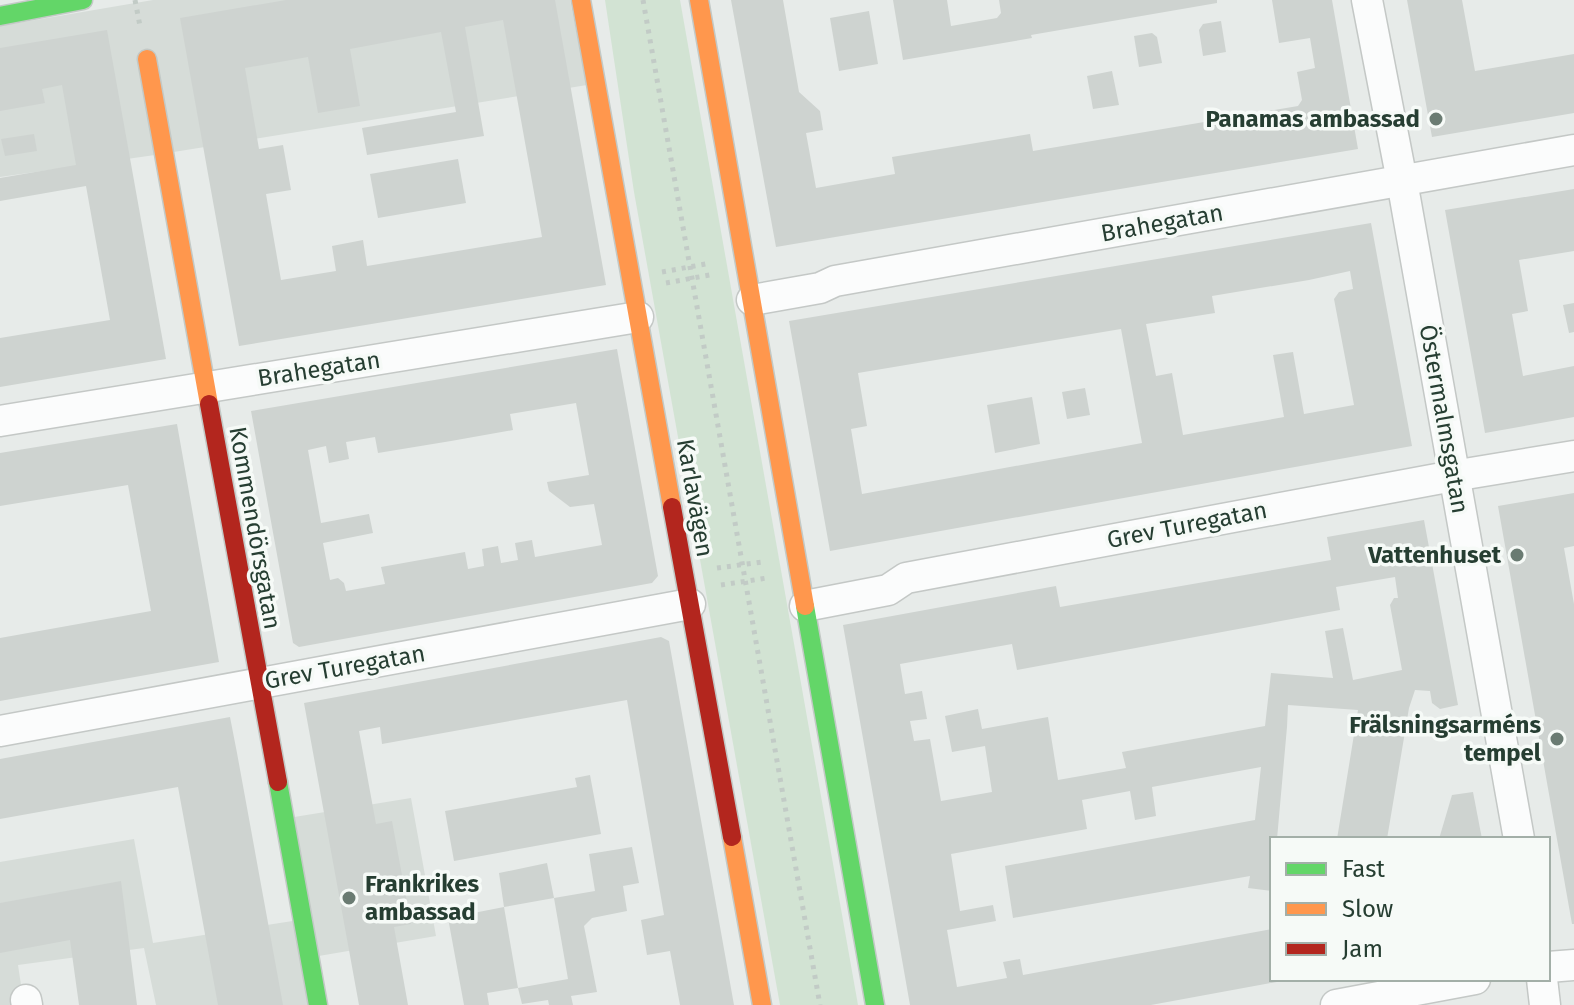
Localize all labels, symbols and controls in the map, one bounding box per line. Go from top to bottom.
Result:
place label: Panamas ambassad [1205,105,1420,133]
marker: Panamas ambassad [1427,110,1445,128]
street label: Brahegatan [1099,198,1225,248]
street label: Östermalmsgatan [1414,322,1474,516]
street label: Brahegatan [256,345,382,393]
street label: Kommendörsgatan [223,424,287,632]
street label: Karlavägen [671,437,719,559]
street label: Grev Turegatan [1105,496,1269,554]
place label: Vattenhuset [1367,541,1502,569]
marker: Vattenhuset [1508,546,1526,564]
street label: Grev Turegatan [263,639,427,695]
place label: Frälsningsarméns tempel [1349,711,1542,767]
marker: Frälsningsarméns tempel [1548,730,1566,748]
legend [1270,837,1550,981]
text: Fast [1342,855,1385,883]
place label: Frankrikes ambassad [365,870,479,926]
marker: Frankrikes ambassad [340,889,358,907]
text: Slow [1342,895,1393,923]
text: Jam [1342,935,1383,963]

